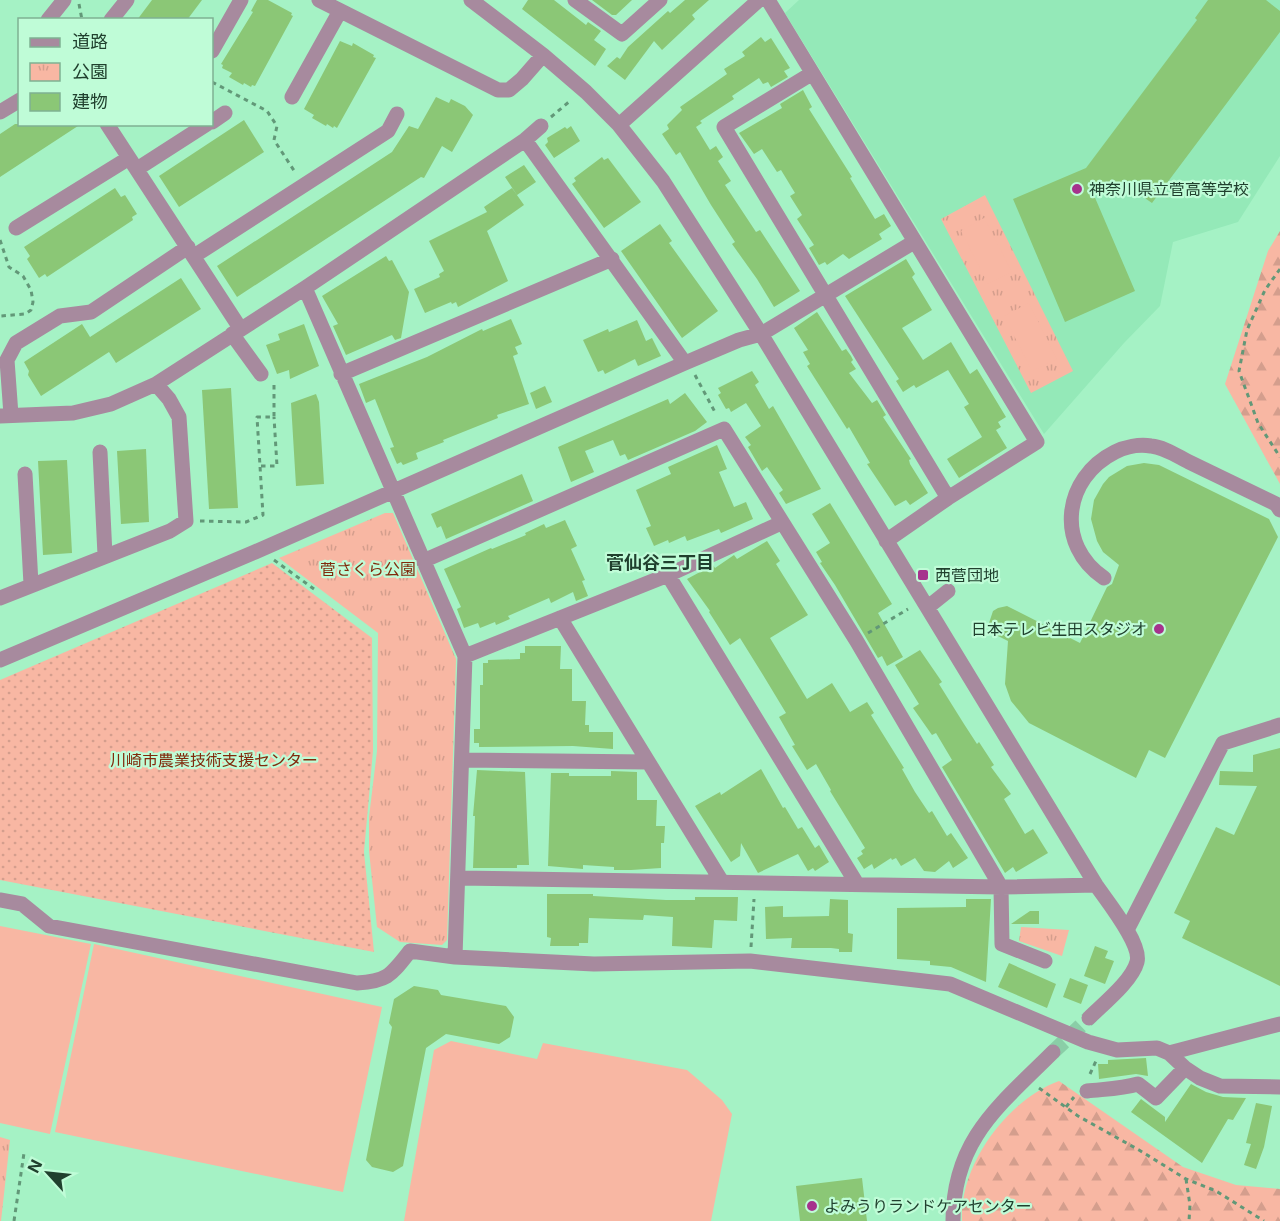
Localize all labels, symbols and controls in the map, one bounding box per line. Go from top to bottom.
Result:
legend [18,18,213,126]
text: 道路 [72,31,108,52]
text: 公園 [72,61,108,82]
text: 建物 [72,91,108,112]
place label: 神奈川県立菅高等学校 [1089,179,1249,199]
marker: 神奈川県立菅高等学校 [1070,182,1084,196]
district label: 菅仙谷三丁目 [606,552,714,573]
park label: 菅さくら公園 [320,559,416,579]
place label: 西菅団地 [935,565,999,585]
marker: 西菅団地 [916,568,930,582]
place label: 日本テレビ生田スタジオ [971,619,1147,639]
marker: 日本テレビ生田スタジオ [1152,622,1166,636]
park label: 川崎市農業技術支援センター [110,750,318,770]
north arrow [18,1143,78,1203]
text: N [23,1156,46,1176]
place label: よみうりランドケアセンター [824,1196,1032,1216]
marker: よみうりランドケアセンター [805,1199,819,1213]

